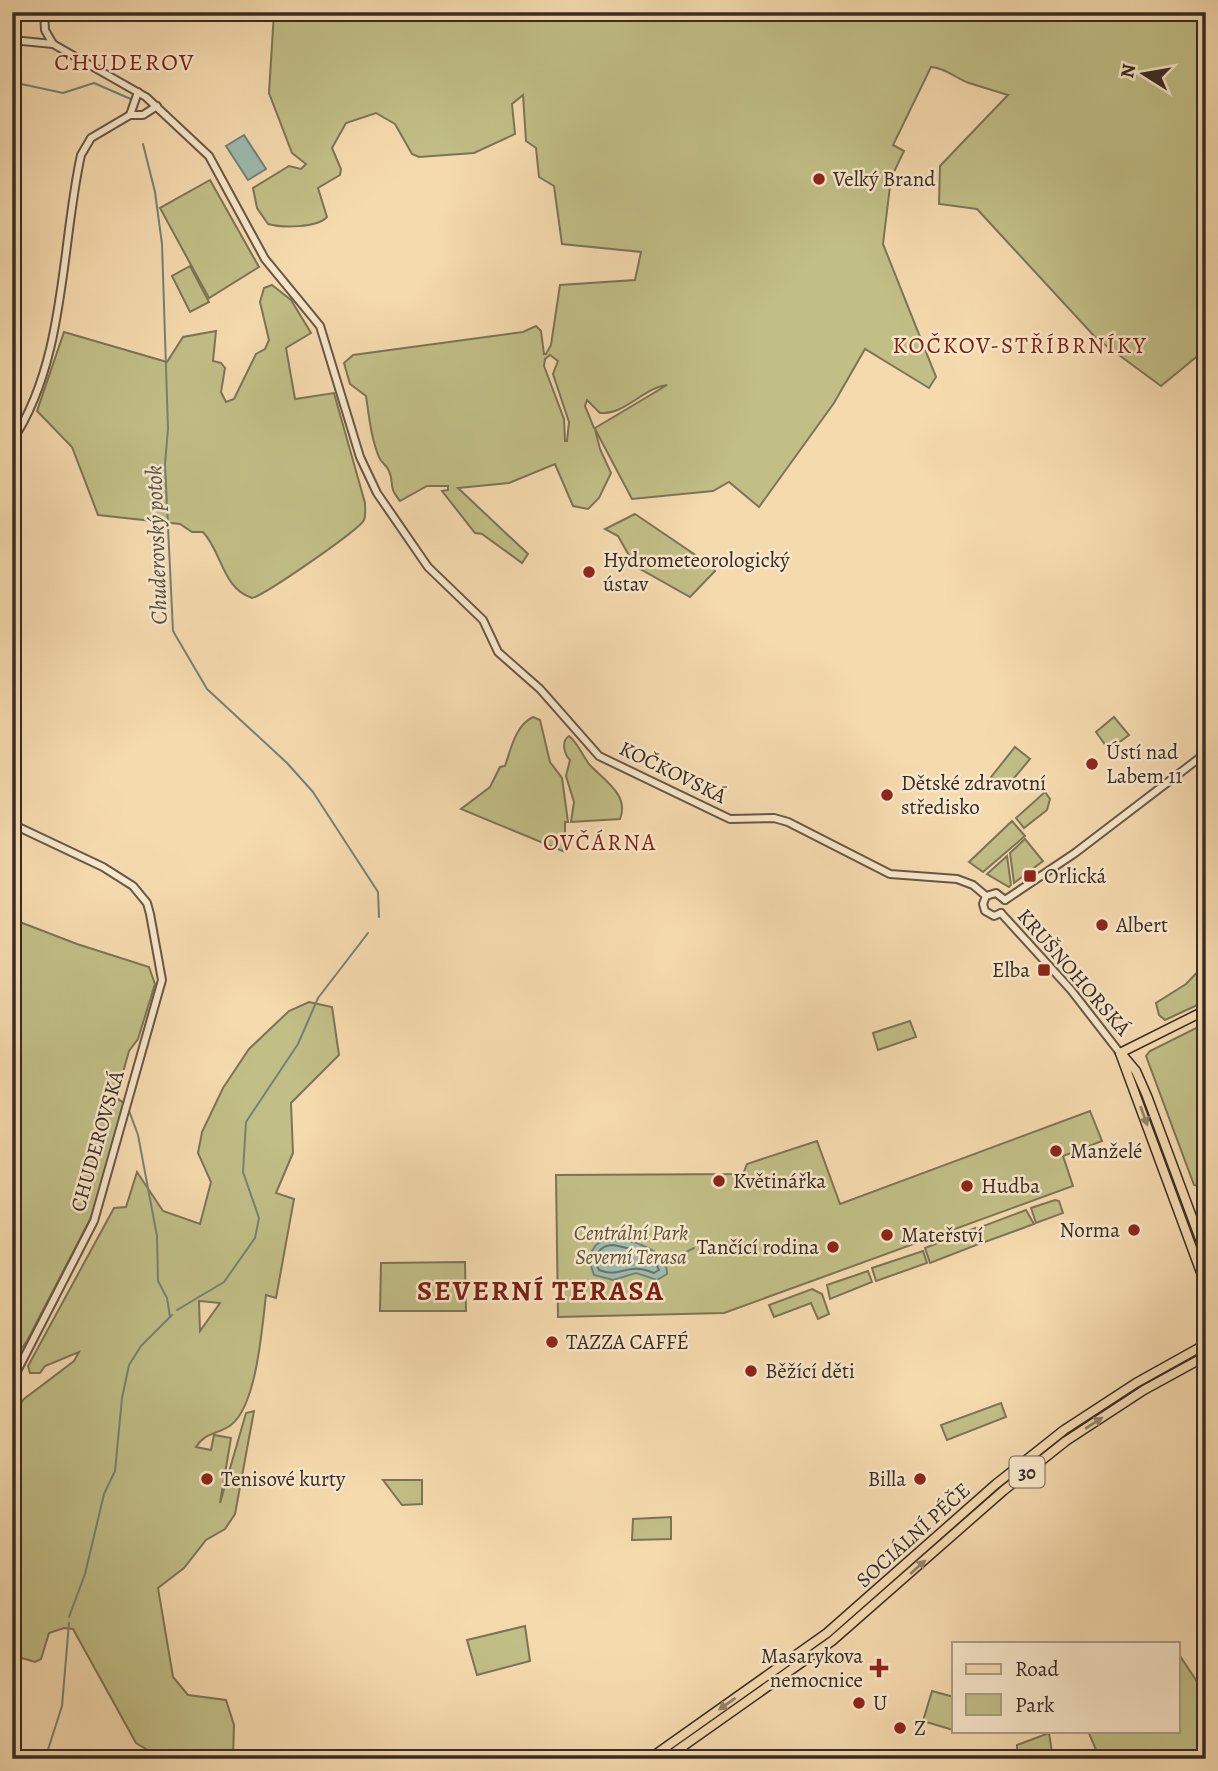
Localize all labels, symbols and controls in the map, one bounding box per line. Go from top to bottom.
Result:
north arrow [1110,38,1180,108]
district label: CHUDEROV [54,46,196,78]
text: N [1114,62,1142,80]
place label: Velký Brand [832,165,936,193]
marker: Velký Brand [811,171,827,187]
district label: KOČKOV-STŘÍBRNÍKY [892,330,1148,361]
water label: Chuderovský potok [138,465,175,625]
place label: Hydrometeorologický ústav [603,546,790,598]
marker: Hydrometeorologický ústav [581,564,597,580]
street label: KOČKOVSKÁ [615,734,732,810]
place label: Ústí nad Labem 11 [1106,738,1183,790]
marker: Ústí nad Labem 11 [1084,756,1100,772]
place label: Dětské zdravotní středisko [901,769,1046,821]
marker: Dětské zdravotní středisko [879,787,895,803]
district label: OVČÁRNA [543,827,657,858]
place label: Orlická [1044,862,1107,890]
marker: Orlická [1022,868,1038,884]
street label: KRUŠNOHORSKÁ [1011,902,1138,1042]
place label: Albert [1115,911,1168,939]
marker: Albert [1094,917,1110,933]
place label: Elba [992,956,1030,984]
marker: Elba [1036,962,1052,978]
street label: CHUDEROVSKÁ [63,1066,131,1215]
one-way arrow [1139,1106,1150,1127]
place label: Manželé [1070,1137,1142,1165]
marker: Manželé [1048,1143,1064,1159]
place label: Květinářka [733,1167,826,1195]
place label: Hudba [981,1172,1040,1200]
marker: Květinářka [711,1173,727,1189]
marker: Hudba [959,1178,975,1194]
place label: Norma [1060,1216,1120,1244]
park label: Centrální Park Severní Terasa [574,1219,688,1271]
place label: Mateřství [901,1221,983,1249]
marker: Norma [1126,1222,1142,1238]
marker: Mateřství [879,1227,895,1243]
place label: Tančící rodina [697,1233,819,1261]
marker: Tančící rodina [825,1239,841,1255]
district label: SEVERNÍ TERASA [417,1272,665,1310]
place label: TAZZA CAFFÉ [566,1328,689,1356]
marker: TAZZA CAFFÉ [544,1334,560,1350]
place label: Běžící děti [765,1357,855,1385]
marker: Běžící děti [743,1363,759,1379]
one-way arrow [1084,1416,1104,1429]
road number: 30 [1010,1456,1044,1488]
place label: Tenisové kurty [221,1465,346,1493]
place label: Billa [868,1465,906,1493]
marker: Tenisové kurty [199,1471,215,1487]
marker: Billa [912,1471,928,1487]
street label: SOCIÁLNÍ PÉČE [850,1476,976,1594]
one-way arrow [909,1559,926,1575]
place label: Masarykova nemocnice [761,1642,863,1694]
legend [952,1642,1180,1732]
text: Road [1015,1655,1059,1683]
marker: Masarykova nemocnice [869,1658,889,1678]
place label: U [873,1689,887,1717]
text: Park [1015,1691,1055,1719]
marker: U [851,1695,867,1711]
one-way arrow [718,1697,736,1711]
place label: Z [914,1714,926,1742]
marker: Z [892,1720,908,1736]

